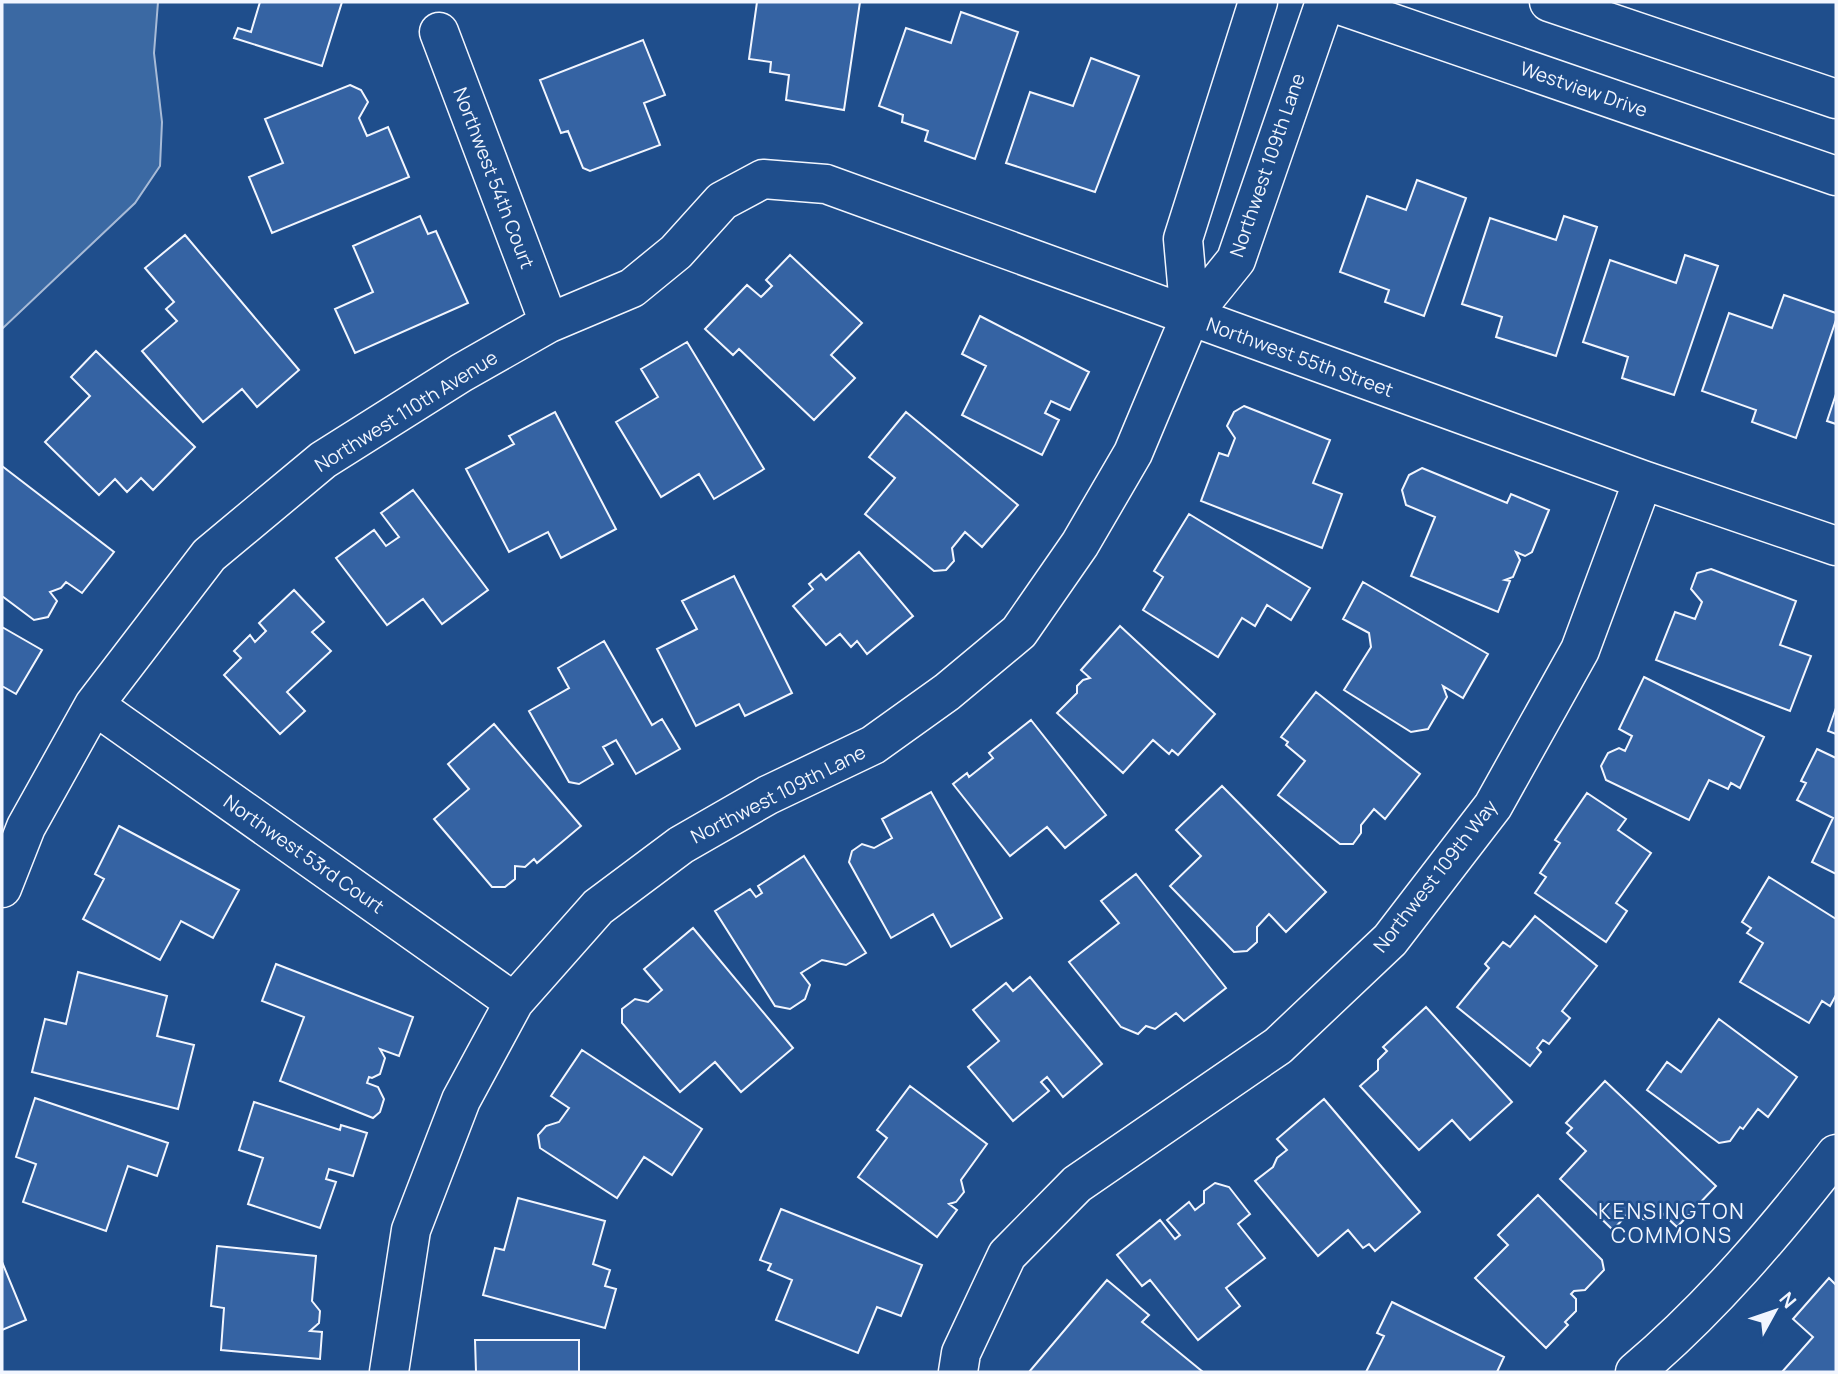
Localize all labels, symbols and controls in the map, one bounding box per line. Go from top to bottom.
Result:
street label: Westview Drive [1517,55,1651,123]
street label: Northwest 109th Lane [1223,70,1311,260]
street label: Northwest 54th Court [447,84,541,272]
street label: Northwest 55th Street [1203,311,1397,403]
street label: Northwest 110th Avenue [310,344,502,478]
street label: Northwest 109th Lane [686,739,870,849]
street label: Northwest 53rd Court [219,789,389,919]
street label: Northwest 109th Way [1367,794,1503,958]
district label: KENSINGTON COMMONS [1598,1197,1746,1249]
north arrow [1740,1276,1810,1346]
text: N [1774,1286,1802,1314]

